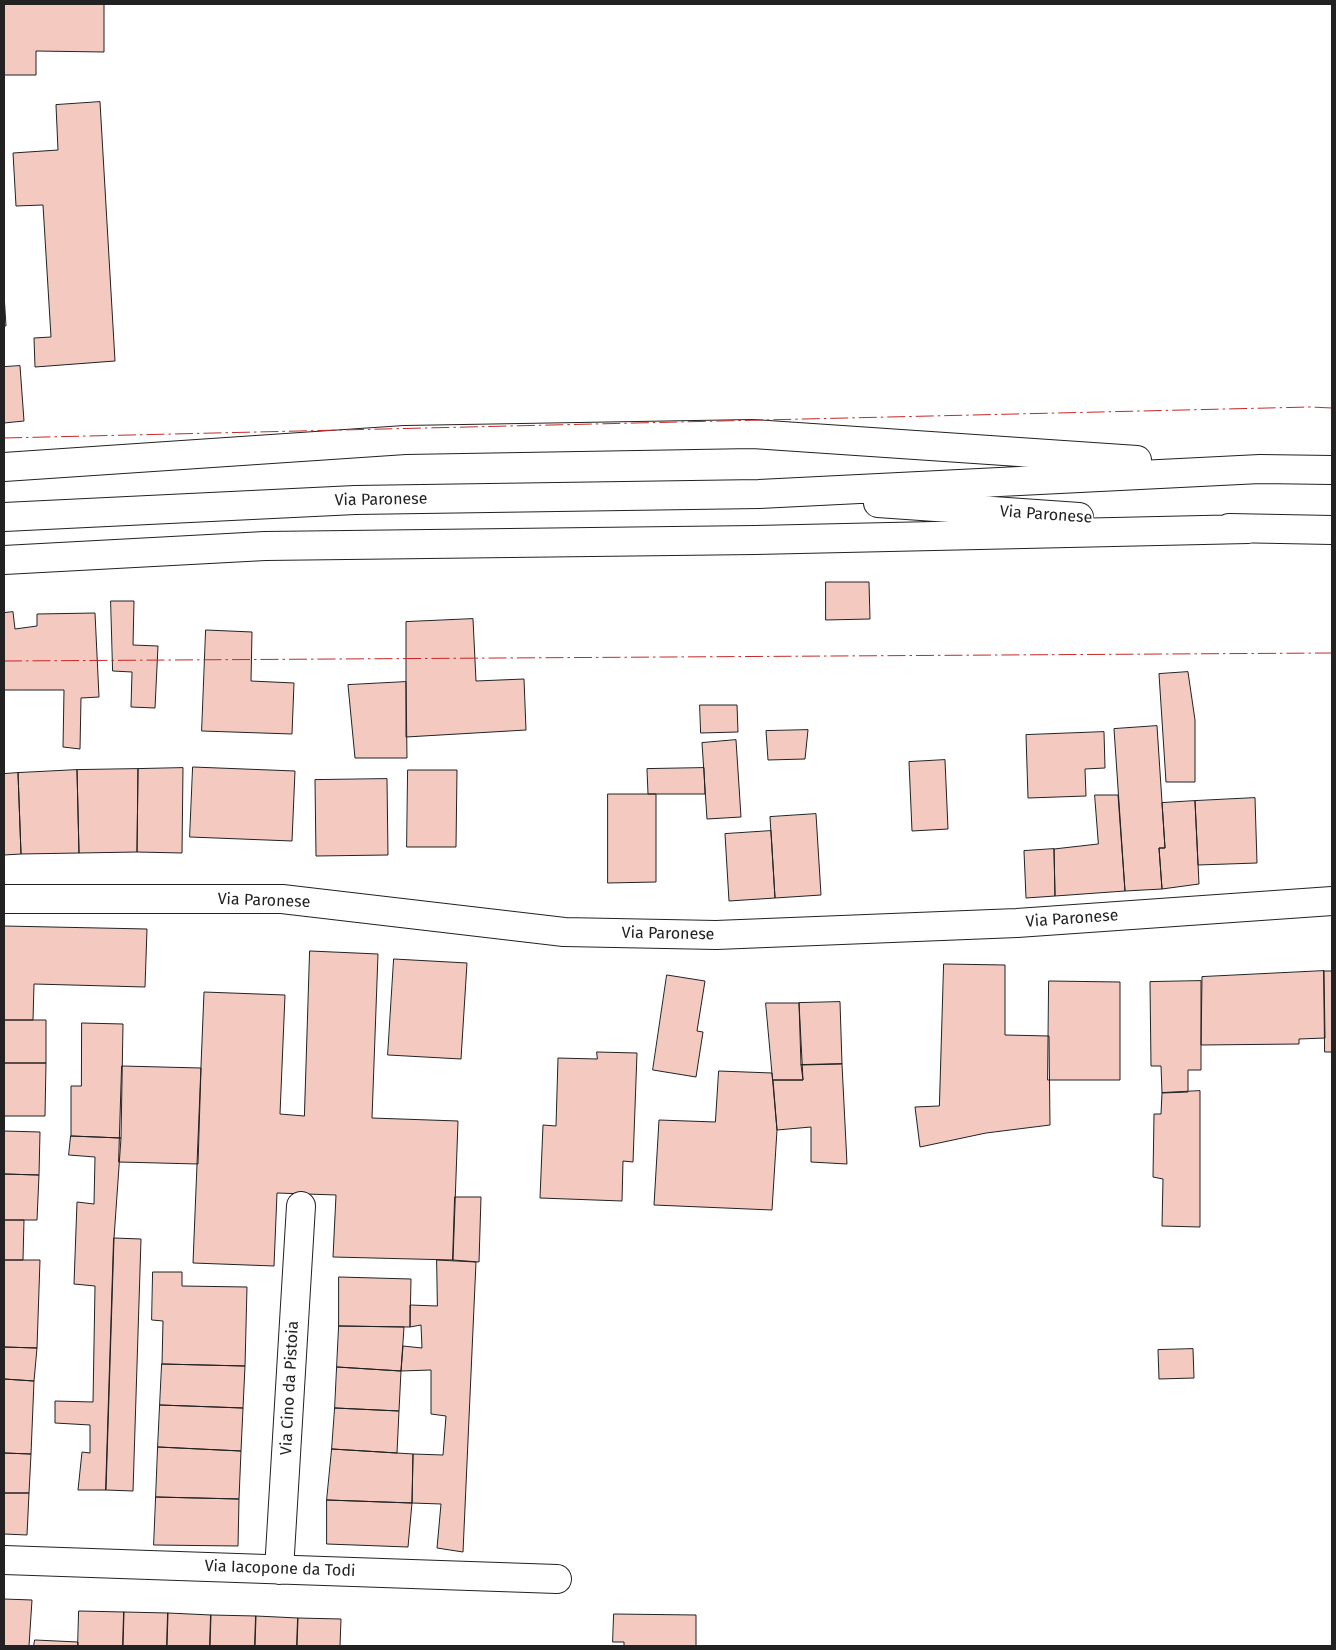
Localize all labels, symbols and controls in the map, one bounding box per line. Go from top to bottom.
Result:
street label: Via Paronese [334,490,428,510]
street label: Via Paronese [999,502,1093,528]
street label: Via Paronese [217,890,311,912]
street label: Via Paronese [1025,906,1119,932]
street label: Via Paronese [621,924,715,944]
street label: Via Cino da Pistoia [277,1320,303,1456]
street label: Via Iacopone da Todi [204,1557,356,1581]

